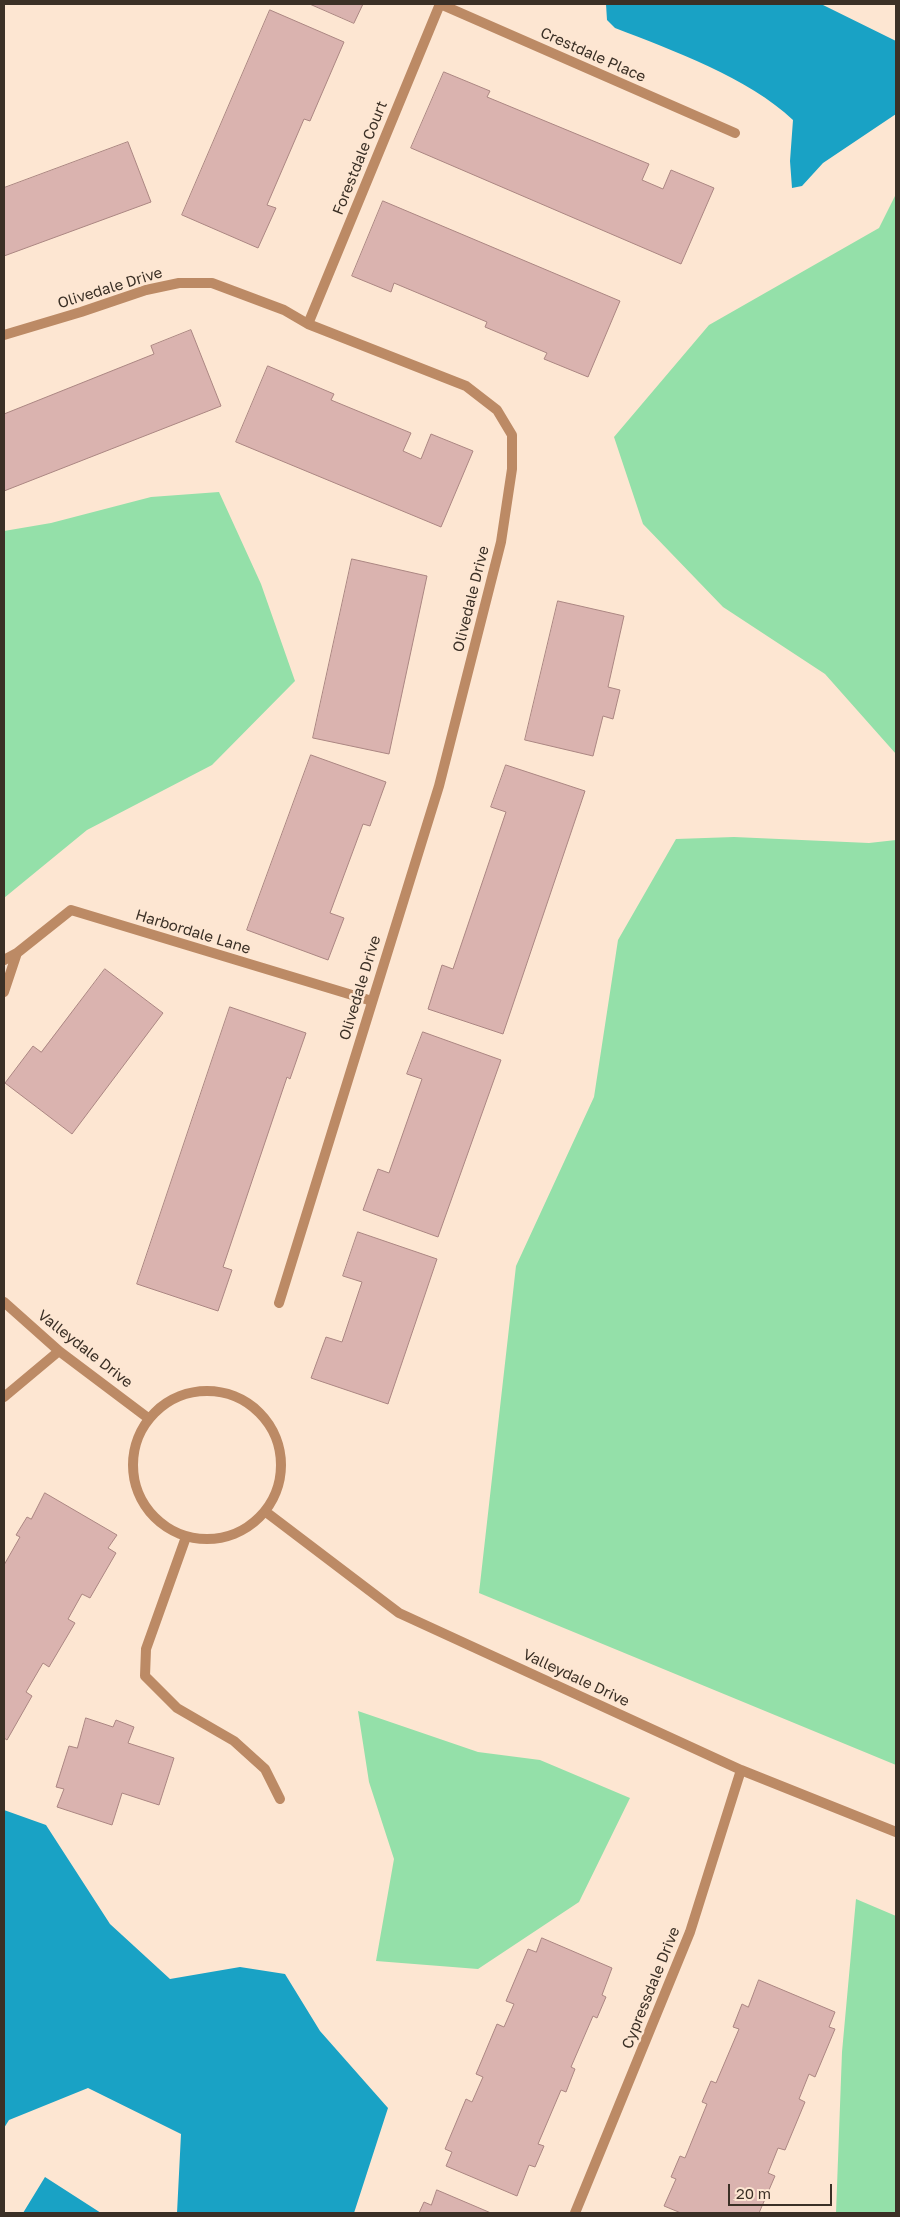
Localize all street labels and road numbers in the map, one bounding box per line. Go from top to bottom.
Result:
street label: Crestdale Place [538,24,648,86]
street label: Forestdale Court [329,98,391,218]
street label: Olivedale Drive [55,264,165,312]
street label: Olivedale Drive [449,544,493,654]
street label: Harbordale Lane [133,906,253,958]
street label: Olivedale Drive [336,933,384,1043]
street label: Valleydale Drive [34,1306,136,1392]
street label: Valleydale Drive [520,1645,632,1711]
street label: Cypressdale Drive [618,1924,684,2052]

